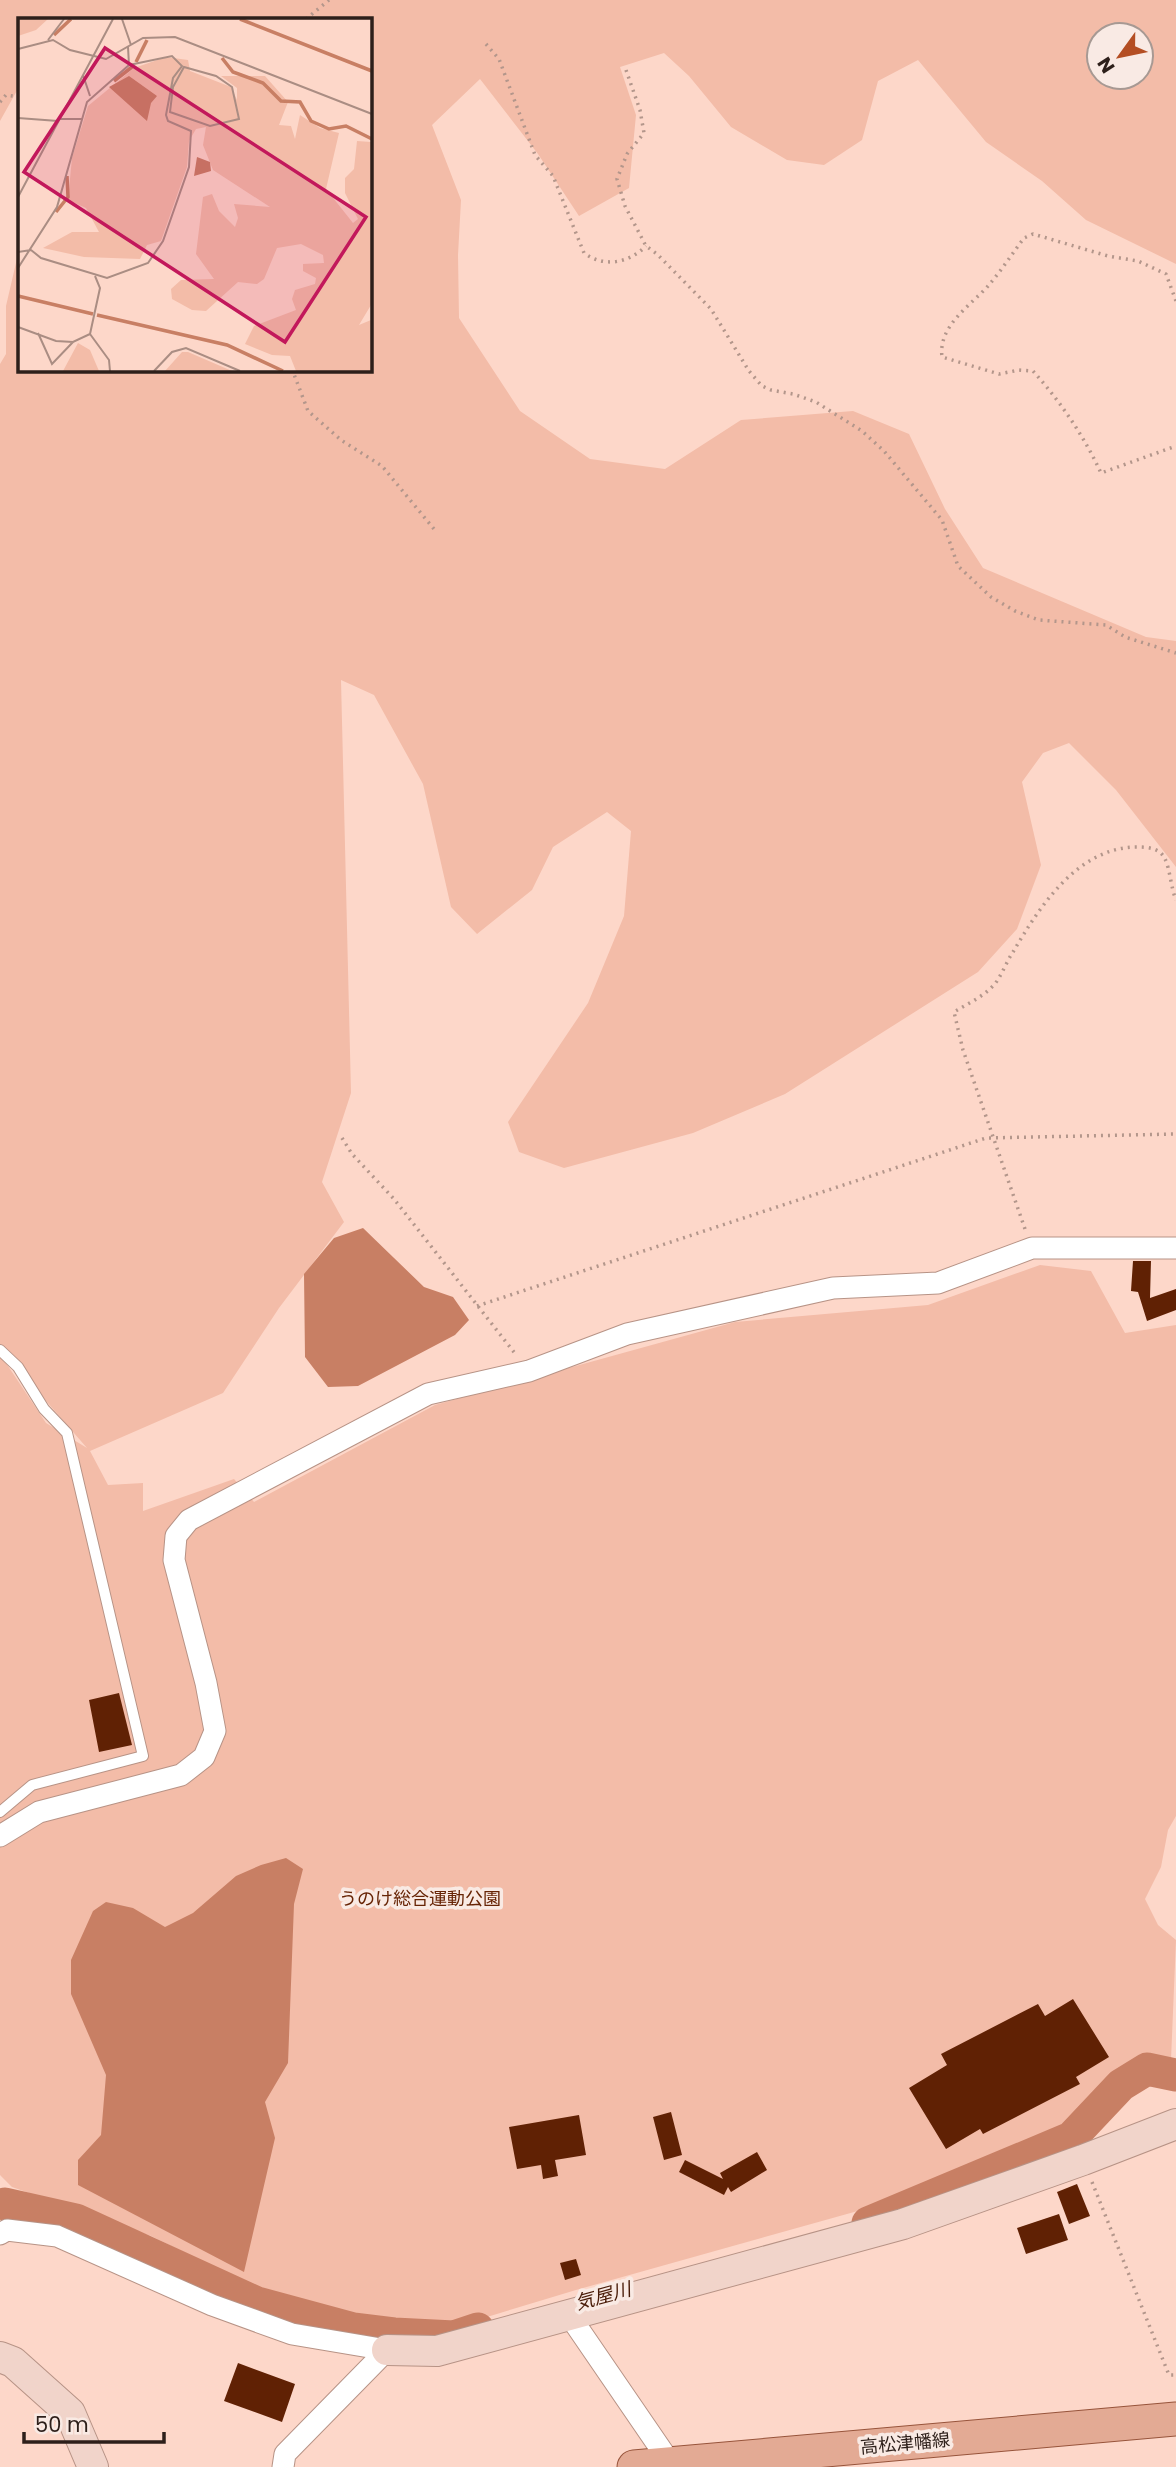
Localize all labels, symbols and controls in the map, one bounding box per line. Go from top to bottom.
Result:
inset map [18,18,371,371]
north arrow [1085,21,1155,91]
text: N [1091,52,1121,78]
park label: うのけ総合運動公園 [339,1886,501,1911]
water label: 気屋川 [572,2275,636,2316]
scale bar [24,2400,164,2444]
text: 50 m [35,2410,89,2439]
street label: 高松津幡線 [859,2427,951,2459]

